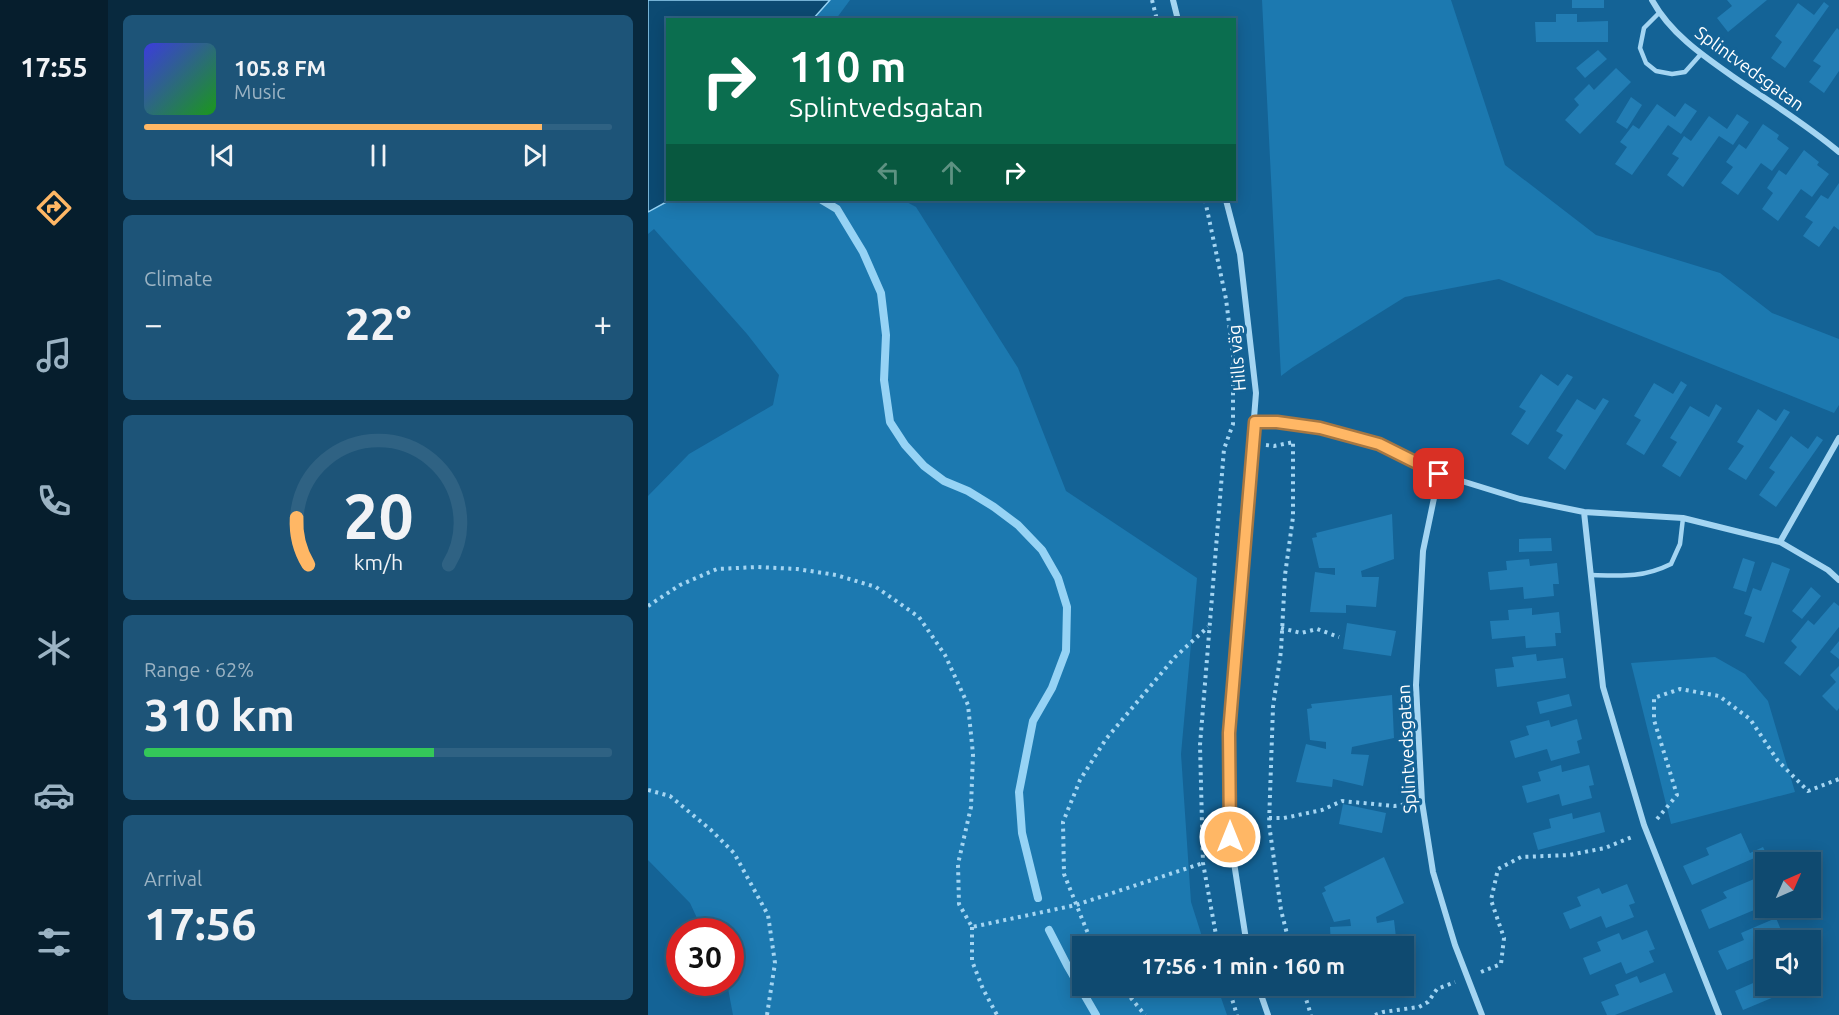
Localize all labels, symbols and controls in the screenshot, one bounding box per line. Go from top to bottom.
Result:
street label: Splintvedsgatan [1692,22,1808,114]
icon: right [690,42,768,120]
text: 110 m [789,43,906,90]
text: 17:55 [20,52,88,82]
text: 105.8 FM [234,55,326,80]
text: Music [234,80,286,103]
text: Splintvedsgatan [789,92,983,122]
icon: previous [206,139,239,172]
icon: pause [362,139,395,172]
icon: next [518,139,551,172]
icon: left [872,156,905,189]
icon: ahead [935,156,968,189]
icon: right [998,156,1031,189]
icon: directions [33,187,75,229]
text: Climate [144,267,213,290]
text: 22° [345,298,411,349]
text: − [144,305,163,342]
text: + [593,305,612,342]
street label: Hills väg [1223,324,1249,392]
icon: music [33,334,75,376]
pin [1413,448,1464,499]
icon: arrive [1422,457,1455,490]
icon: phone [33,480,75,522]
text: 20 [343,481,413,551]
text: km/h [353,550,403,574]
icon: climate [33,627,75,669]
text: Range · 62% [144,658,254,681]
street label: Splintvedsgatan [1393,684,1419,814]
text: 310 km [144,689,295,740]
icon: car [33,774,75,816]
position arrow [1198,805,1262,869]
north arrow [1755,852,1821,918]
map controls [1755,852,1821,996]
text: Arrival [144,867,202,890]
text: 17:56 [144,898,257,949]
speed limit sign: 30 [666,918,744,996]
icon: filters [33,921,75,963]
button: sound [1755,930,1821,996]
text: 17:56 · 1 min · 160 m [1141,953,1345,978]

